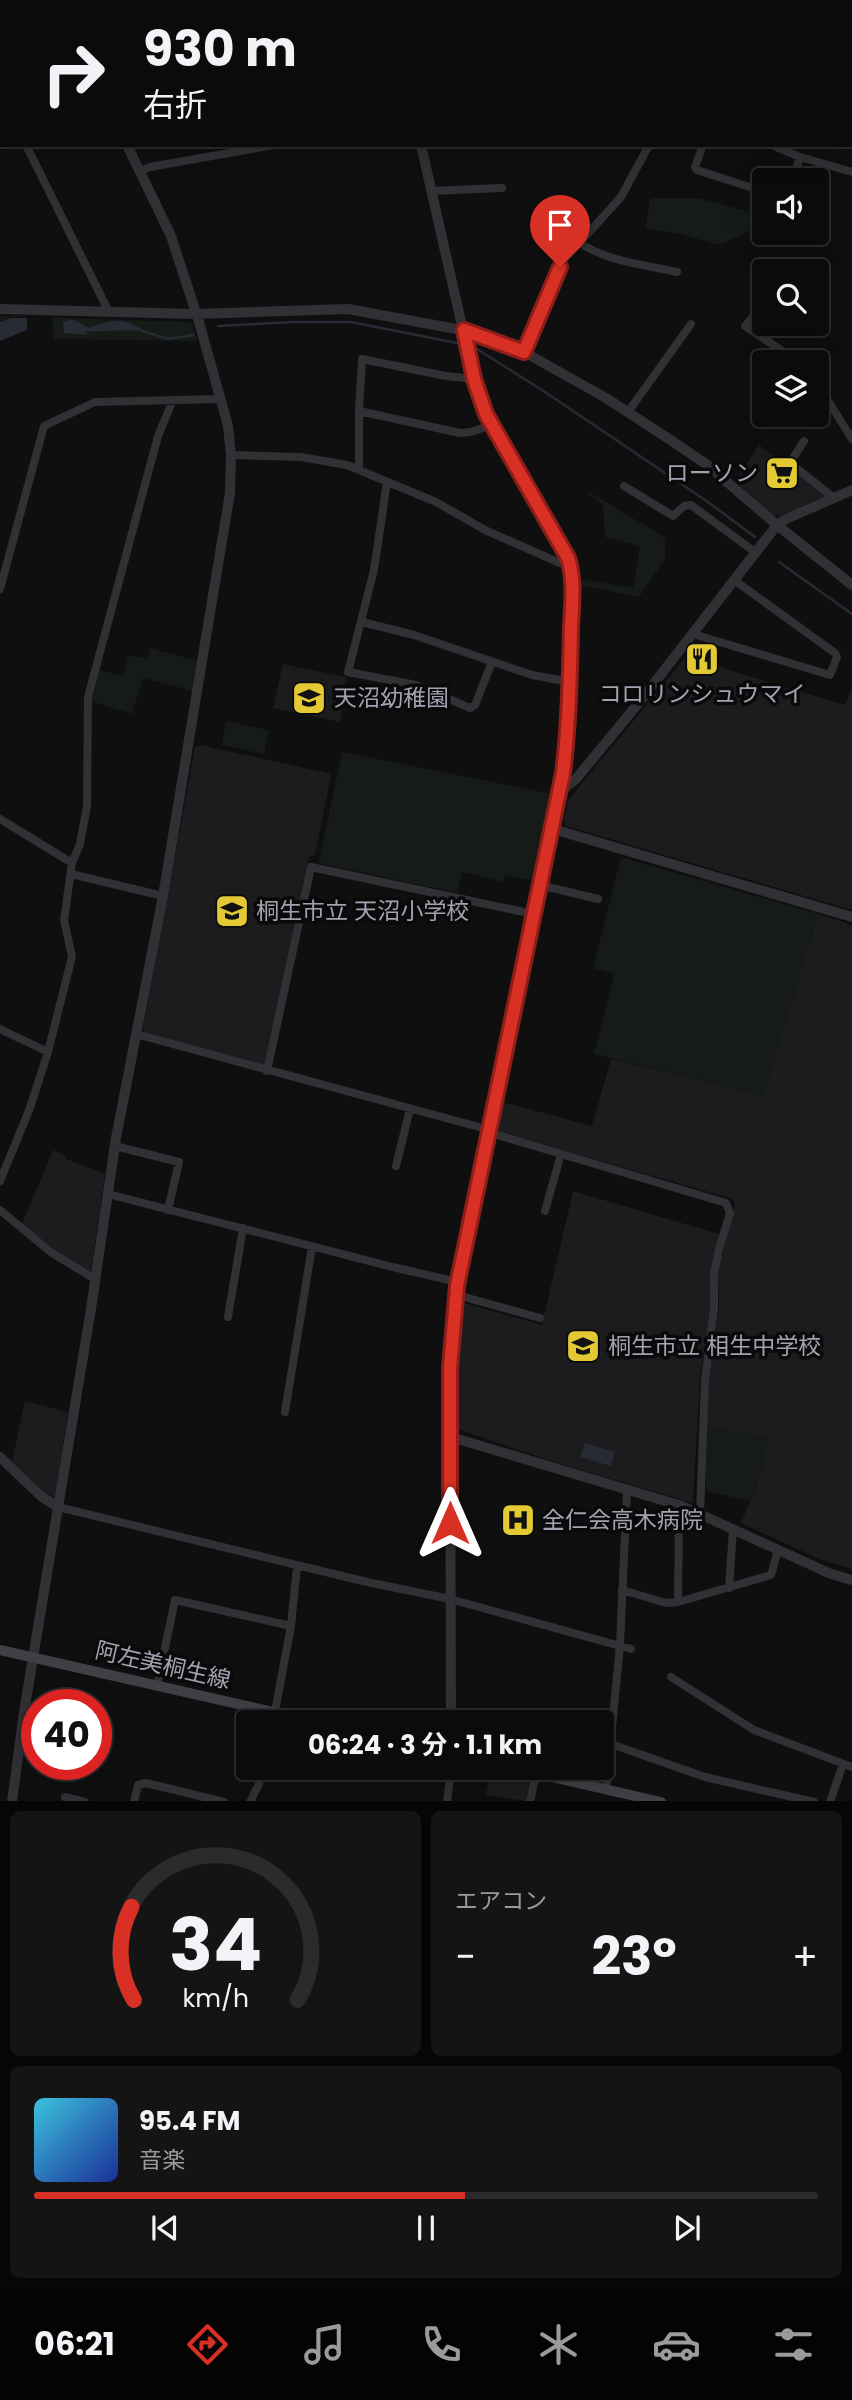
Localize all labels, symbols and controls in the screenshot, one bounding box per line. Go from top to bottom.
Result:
text: 930 m [143,15,297,83]
icon: right [28,28,119,119]
text: 右折 [143,82,207,127]
map controls [752,168,829,427]
button: sound [752,168,829,245]
pin [530,195,590,267]
icon: arrive [541,206,579,244]
button: search [752,259,829,336]
button: layers [752,350,829,427]
supermarket icon: ローソン [763,454,801,492]
place label: ローソン [666,457,758,489]
restaurant icon: コロリンシュウマイ [683,640,721,678]
place label: コロリンシュウマイ [599,678,806,710]
school or university icon: 天沼幼稚園 [290,679,328,717]
place label: 天沼幼稚園 [334,682,449,714]
school or university icon: 桐生市立 天沼小学校 [213,892,251,930]
place label: 桐生市立 天沼小学校 [256,895,469,927]
school or university icon: 桐生市立 相生中学校 [564,1327,602,1365]
place label: 桐生市立 相生中学校 [608,1330,821,1362]
position arrow [413,1486,487,1560]
hospital icon: 全仁会高木病院 [499,1501,537,1539]
place label: 全仁会高木病院 [542,1504,703,1536]
street label: 阿左美桐生線 [92,1634,234,1696]
speed limit sign: 40 [21,1689,112,1780]
text: 06:24 · 3 分 · 1.1 km [308,1727,542,1763]
text: エアコン [455,1885,547,1917]
text: 34 [169,1894,262,1995]
text: 23° [591,1920,677,1993]
text: − [455,1930,476,1983]
text: + [792,1930,818,1983]
text: km/h [182,1980,249,2015]
text: 95.4 FM [139,2103,240,2139]
text: 音楽 [139,2144,185,2176]
icon: previous [146,2209,184,2247]
icon: pause [407,2209,445,2247]
icon: next [668,2209,706,2247]
icon: directions [183,2320,232,2369]
icon: music [300,2320,349,2369]
icon: phone [417,2320,466,2369]
icon: climate [534,2320,583,2369]
icon: car [652,2320,701,2369]
icon: filters [769,2320,818,2369]
text: 06:21 [34,2321,115,2366]

